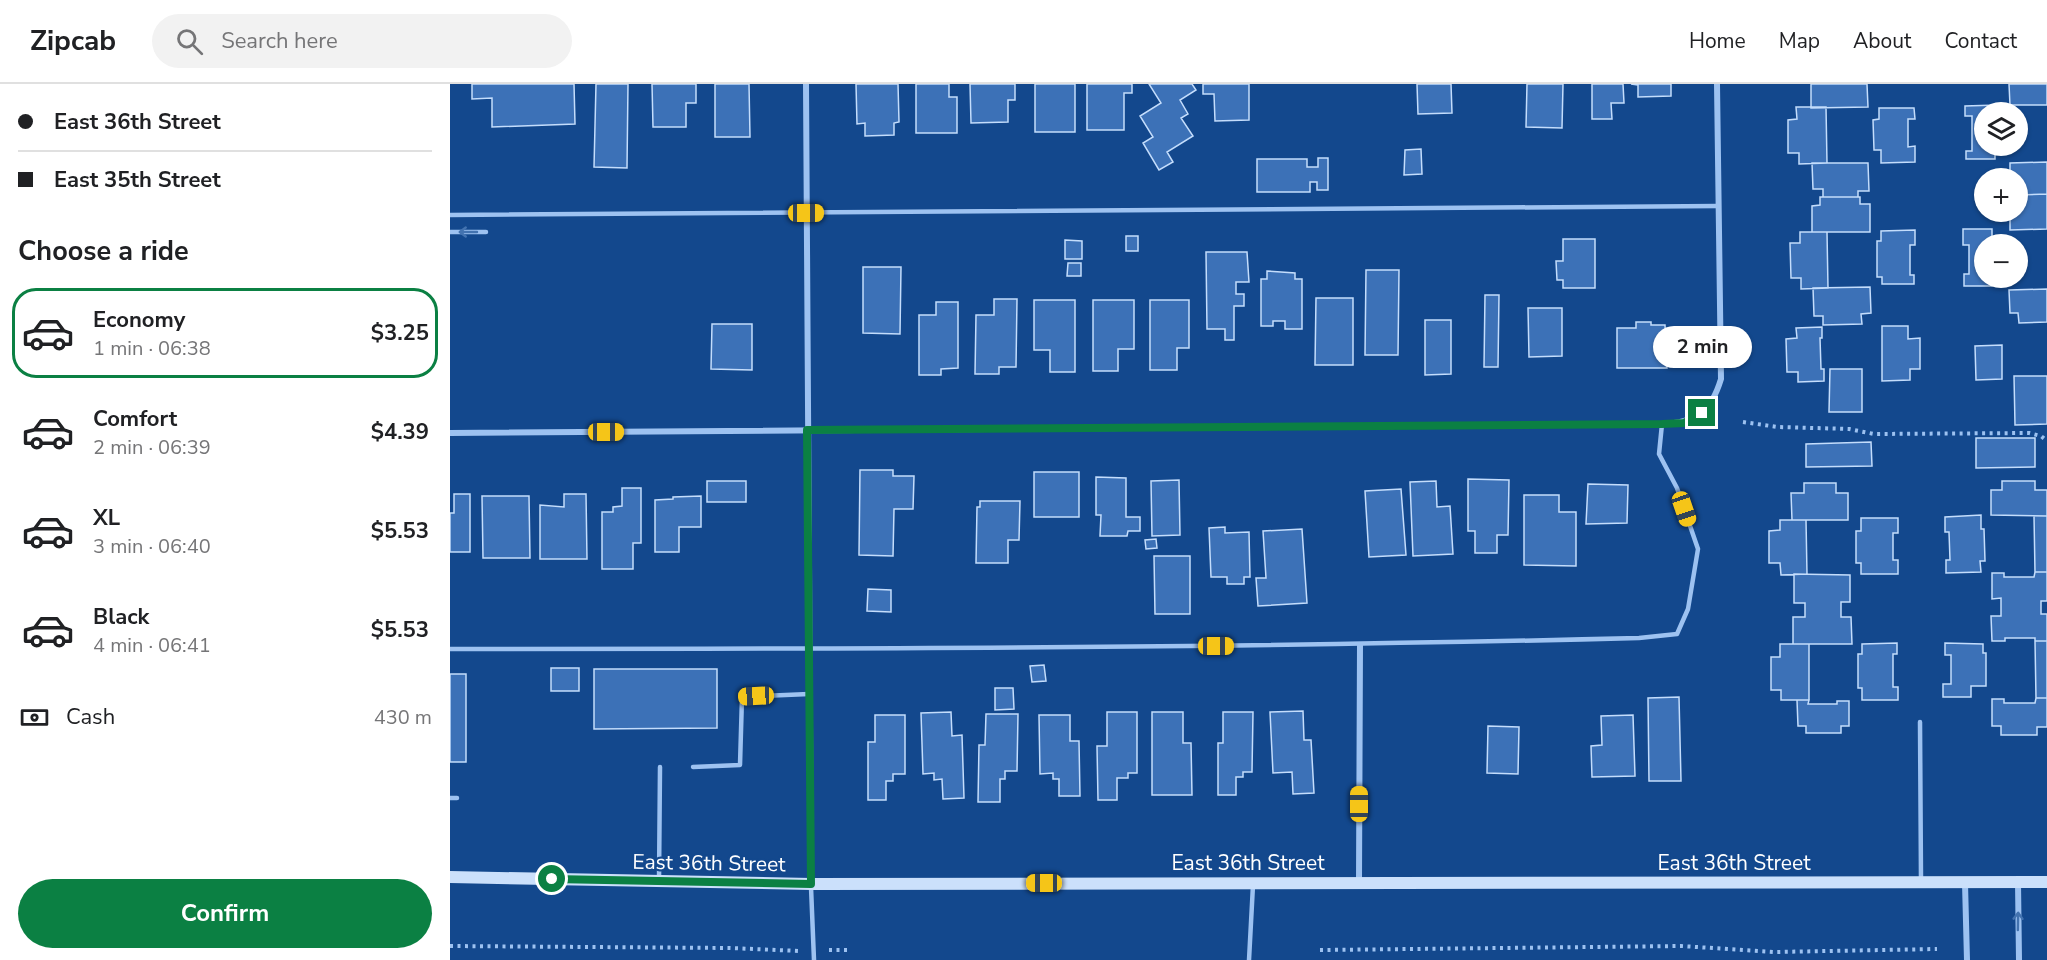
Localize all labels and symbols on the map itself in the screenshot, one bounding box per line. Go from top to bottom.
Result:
car [788,204,824,222]
one-way arrow [459,226,479,238]
callout: 2 min [1652,326,1752,368]
route end [1688,399,1715,426]
car [588,423,624,441]
car [1670,489,1698,529]
car [1198,637,1234,655]
car [738,686,774,706]
car [1350,786,1368,822]
street label: East 36th Street [632,848,786,878]
street label: East 36th Street [1171,849,1325,877]
street label: East 36th Street [1657,849,1811,877]
route start [538,865,565,892]
car [1026,874,1062,892]
one-way arrow [2012,912,2023,932]

